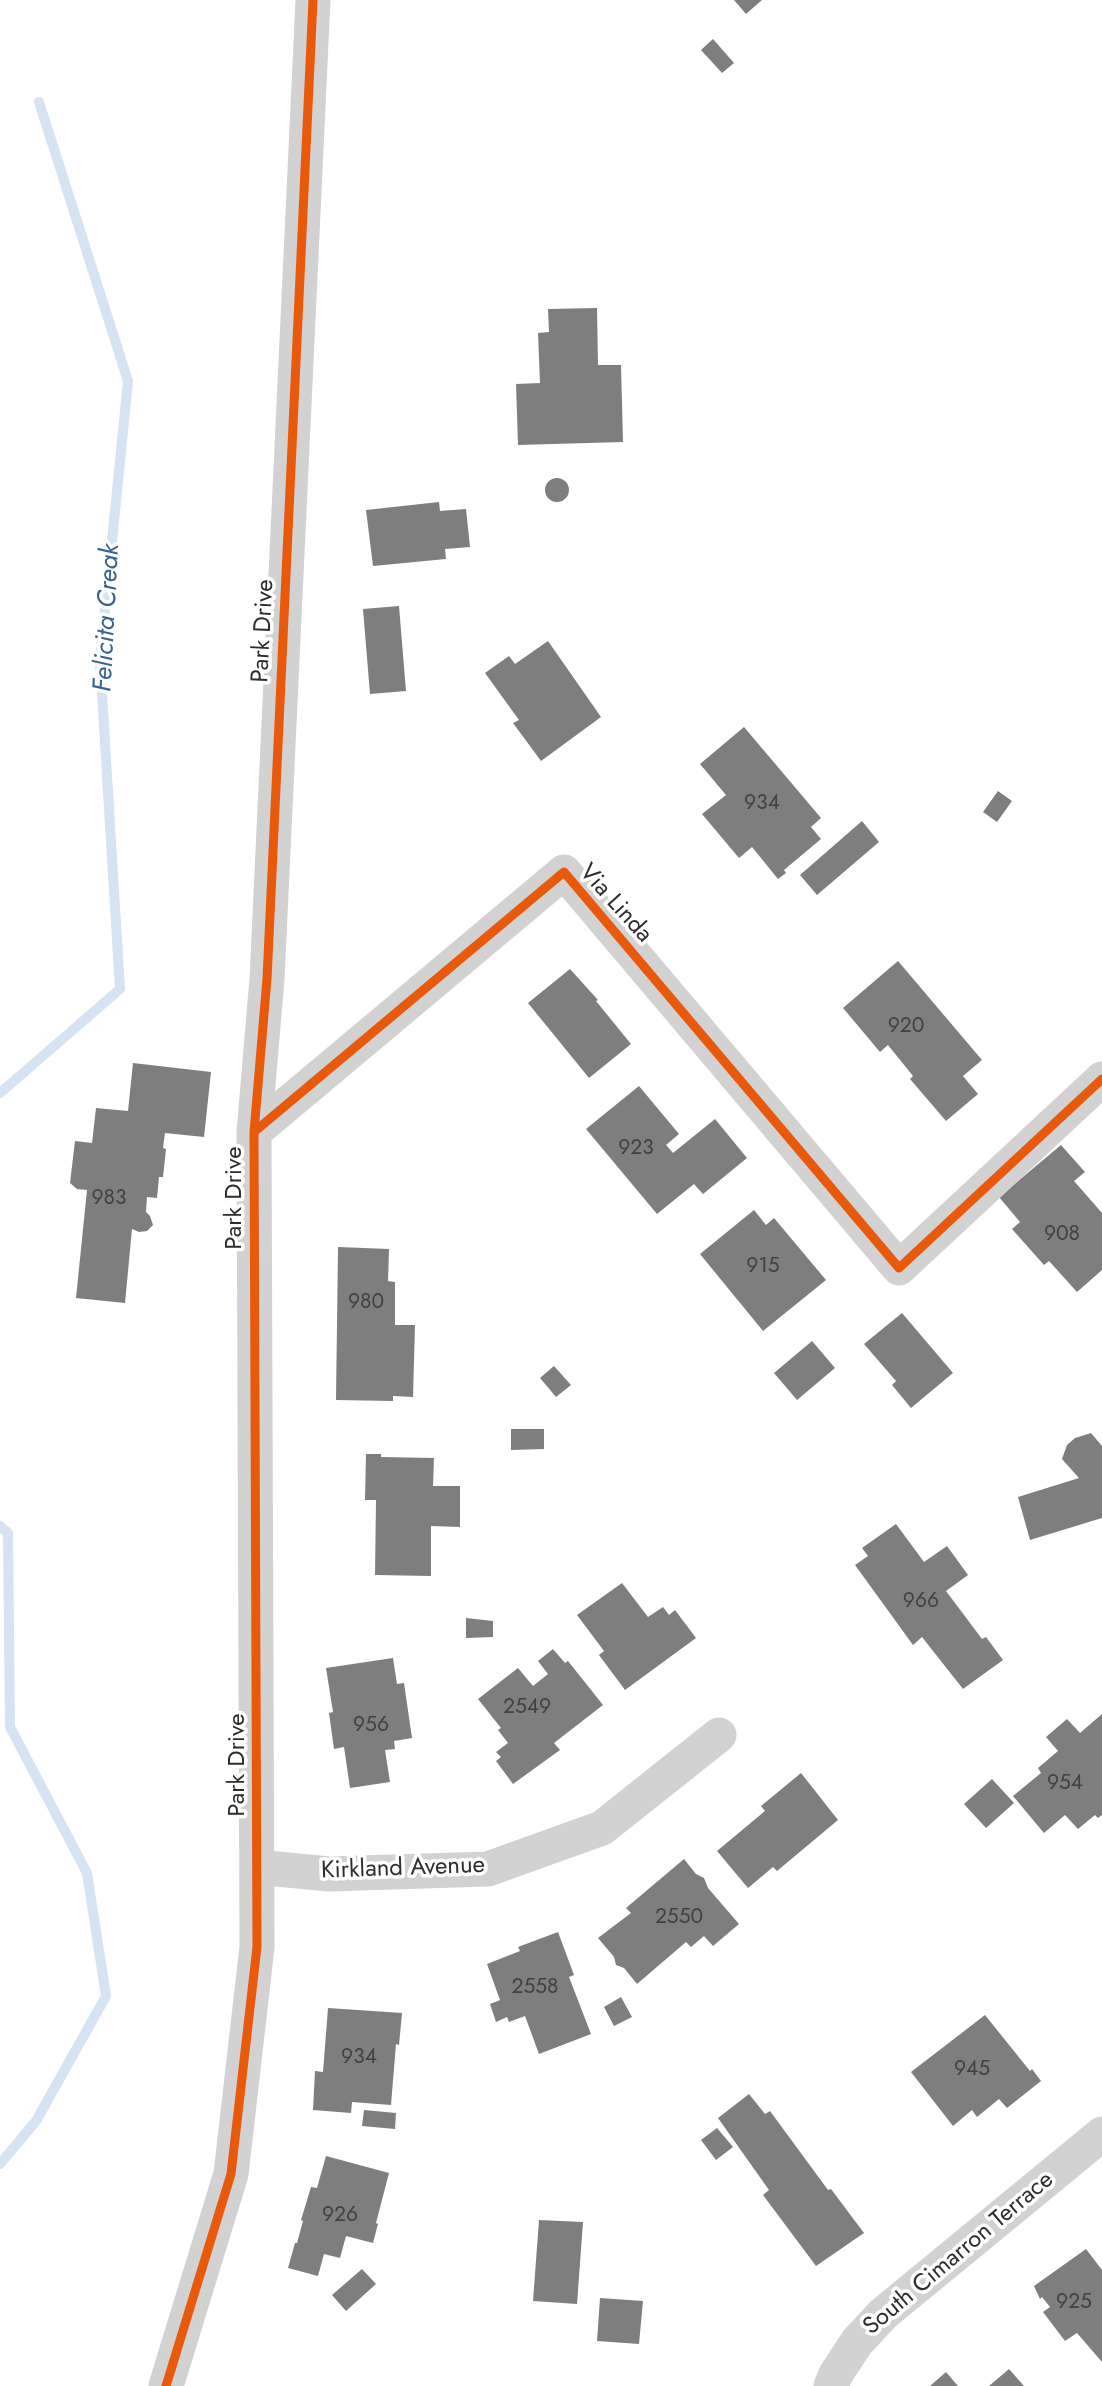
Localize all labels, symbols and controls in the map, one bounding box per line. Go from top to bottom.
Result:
water label: Felicita Creak [89,543,127,693]
street label: Park Drive [247,579,281,683]
house number: 934 [744,791,780,817]
street label: Via Linda [572,859,658,949]
house number: 920 [888,1014,924,1040]
house number: 923 [618,1136,654,1162]
street label: Park Drive [221,1146,249,1250]
house number: 983 [91,1186,127,1212]
house number: 908 [1044,1222,1080,1248]
house number: 915 [746,1254,780,1280]
house number: 980 [348,1290,384,1316]
house number: 966 [903,1589,939,1615]
house number: 2549 [503,1695,551,1721]
street label: Park Drive [224,1713,252,1817]
house number: 956 [353,1713,389,1739]
house number: 954 [1047,1771,1083,1797]
street label: Kirkland Avenue [321,1852,485,1886]
house number: 2550 [655,1905,703,1931]
house number: 2558 [511,1975,559,2001]
house number: 934 [341,2045,377,2071]
house number: 945 [954,2057,990,2083]
street label: South Cimarron Terrace [858,2166,1060,2342]
house number: 926 [322,2203,358,2229]
house number: 925 [1056,2290,1092,2316]

